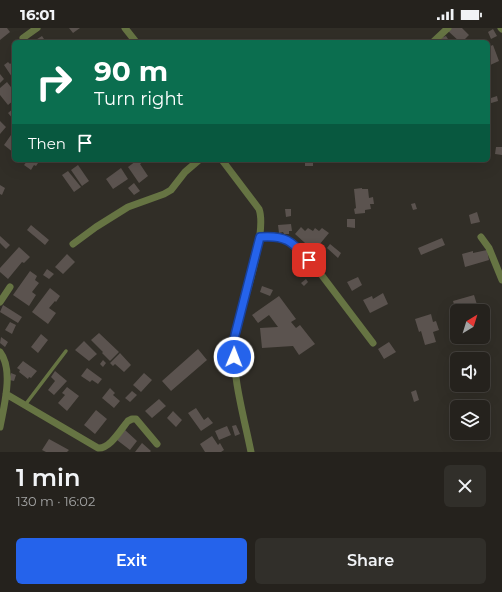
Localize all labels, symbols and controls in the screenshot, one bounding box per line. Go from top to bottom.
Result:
text: 16:01 [20,5,55,24]
text: 90 m [94,54,168,88]
icon: right [28,56,80,108]
text: Turn right [94,88,184,110]
icon: arrive [74,132,96,154]
text: Then [28,134,66,153]
pin [292,243,326,277]
icon: arrive [298,249,320,271]
north arrow [450,304,490,344]
map controls [450,304,490,440]
position arrow [213,336,255,378]
button: sound [450,352,490,392]
button: layers [450,400,490,440]
text: 1 min [16,463,80,492]
button: close [444,465,486,507]
text: 130 m · 16:02 [16,493,95,509]
button: Exit [16,538,247,584]
button: Share [255,538,486,584]

